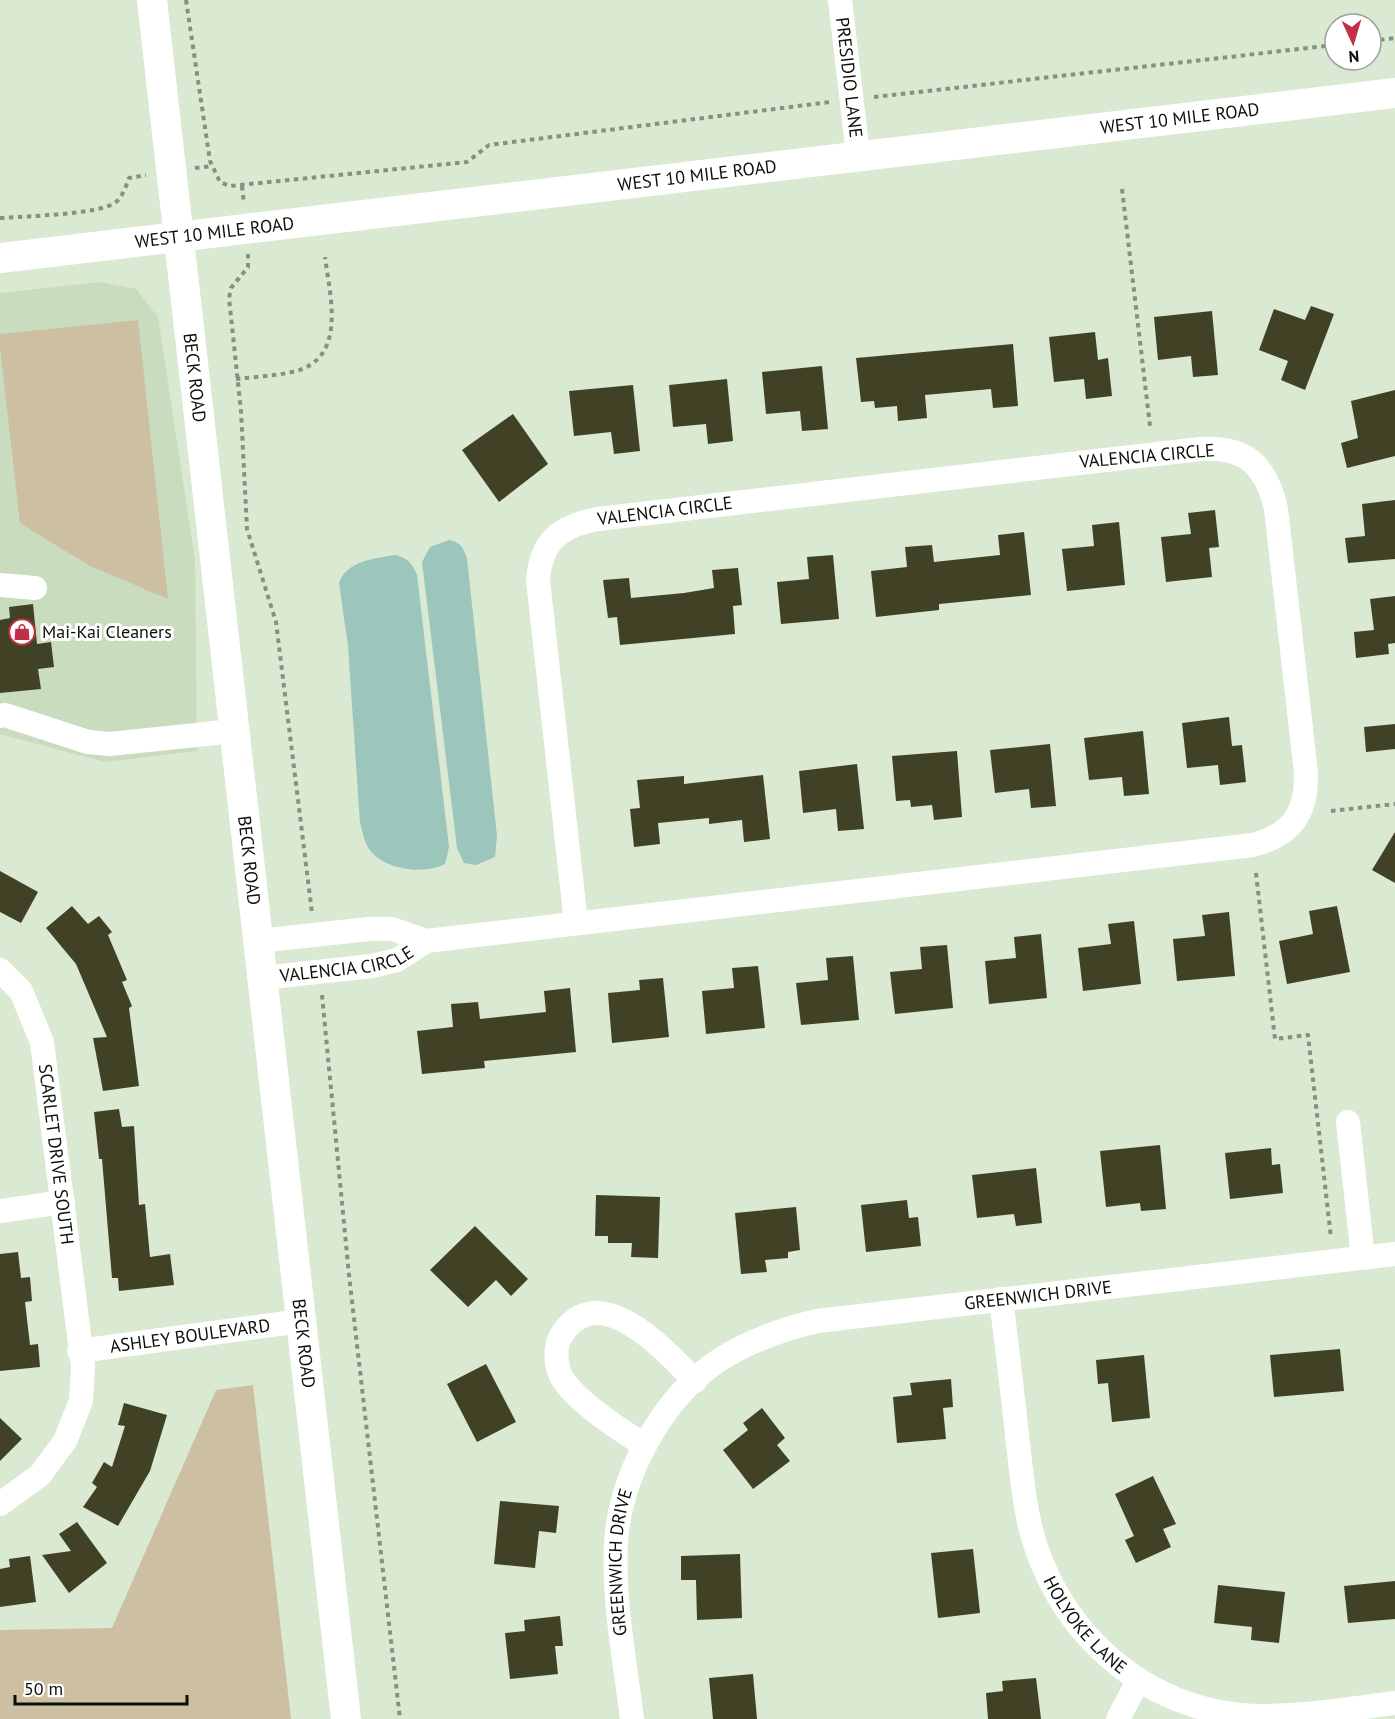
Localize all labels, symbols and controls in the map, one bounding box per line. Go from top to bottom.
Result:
north arrow [1323,12,1383,72]
street label: PRESIDIO LANE [831,16,868,139]
text: N [1348,47,1360,67]
street label: WEST 10 MILE ROAD [1099,97,1261,139]
street label: WEST 10 MILE ROAD [616,154,778,196]
street label: WEST 10 MILE ROAD [134,211,295,253]
street label: BECK ROAD [179,332,212,423]
street label: VALENCIA CIRCLE [1077,438,1216,473]
street label: VALENCIA CIRCLE [595,491,734,530]
shop icon: Mai-Kai Cleaners [7,617,37,647]
place label: Mai-Kai Cleaners [42,620,172,643]
street label: BECK ROAD [233,815,266,906]
street label: VALENCIA CIRCLE [278,940,418,987]
street label: SCARLET DRIVE SOUTH [34,1063,79,1246]
street label: GREENWICH DRIVE [963,1275,1113,1315]
street label: BECK ROAD [288,1297,321,1389]
street label: ASHLEY BOULEVARD [108,1313,272,1358]
street label: GREENWICH DRIVE [603,1486,637,1637]
street label: HOLYOKE LANE [1039,1572,1132,1679]
scale bar [15,1668,188,1706]
text: 50 m [24,1677,63,1700]

